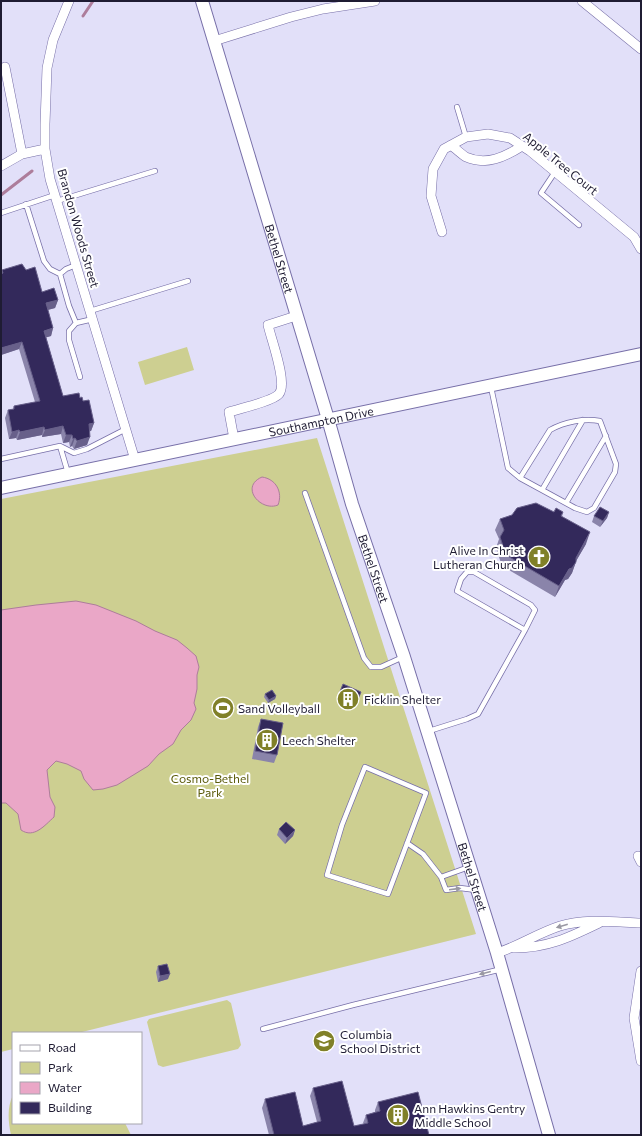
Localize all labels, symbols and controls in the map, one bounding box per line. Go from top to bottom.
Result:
street label: Apple Tree Court [521,129,601,197]
street label: Brandon Woods Street [55,167,103,289]
street label: Bethel Street [263,222,297,295]
street label: Southampton Drive [267,403,375,439]
street label: Bethel Street [356,532,392,605]
place label: Alive In Christ Lutheran Church [433,543,524,571]
church icon: Alive In Christ Lutheran Church [526,544,552,570]
building icon: Ficklin Shelter [335,686,361,712]
place label: Ficklin Shelter [364,692,441,706]
sports icon: Sand Volleyball [210,695,236,721]
place label: Sand Volleyball [238,701,320,715]
building icon: Leech Shelter [254,727,280,753]
place label: Leech Shelter [282,733,356,747]
park label: Cosmo-Bethel Park [171,771,249,799]
street label: Bethel Street [456,841,491,913]
one-way arrow [449,886,461,892]
one-way arrow [556,923,568,929]
one-way arrow [479,971,491,977]
place label: Columbia School District [340,1027,421,1055]
school or university icon: Columbia School District [311,1028,337,1054]
legend [12,1032,142,1124]
text: Road [48,1040,76,1054]
text: Park [48,1060,74,1074]
text: Water [48,1080,82,1094]
text: Building [48,1100,92,1114]
place label: Ann Hawkins Gentry Middle School [414,1101,525,1129]
building icon: Ann Hawkins Gentry Middle School [385,1102,411,1128]

